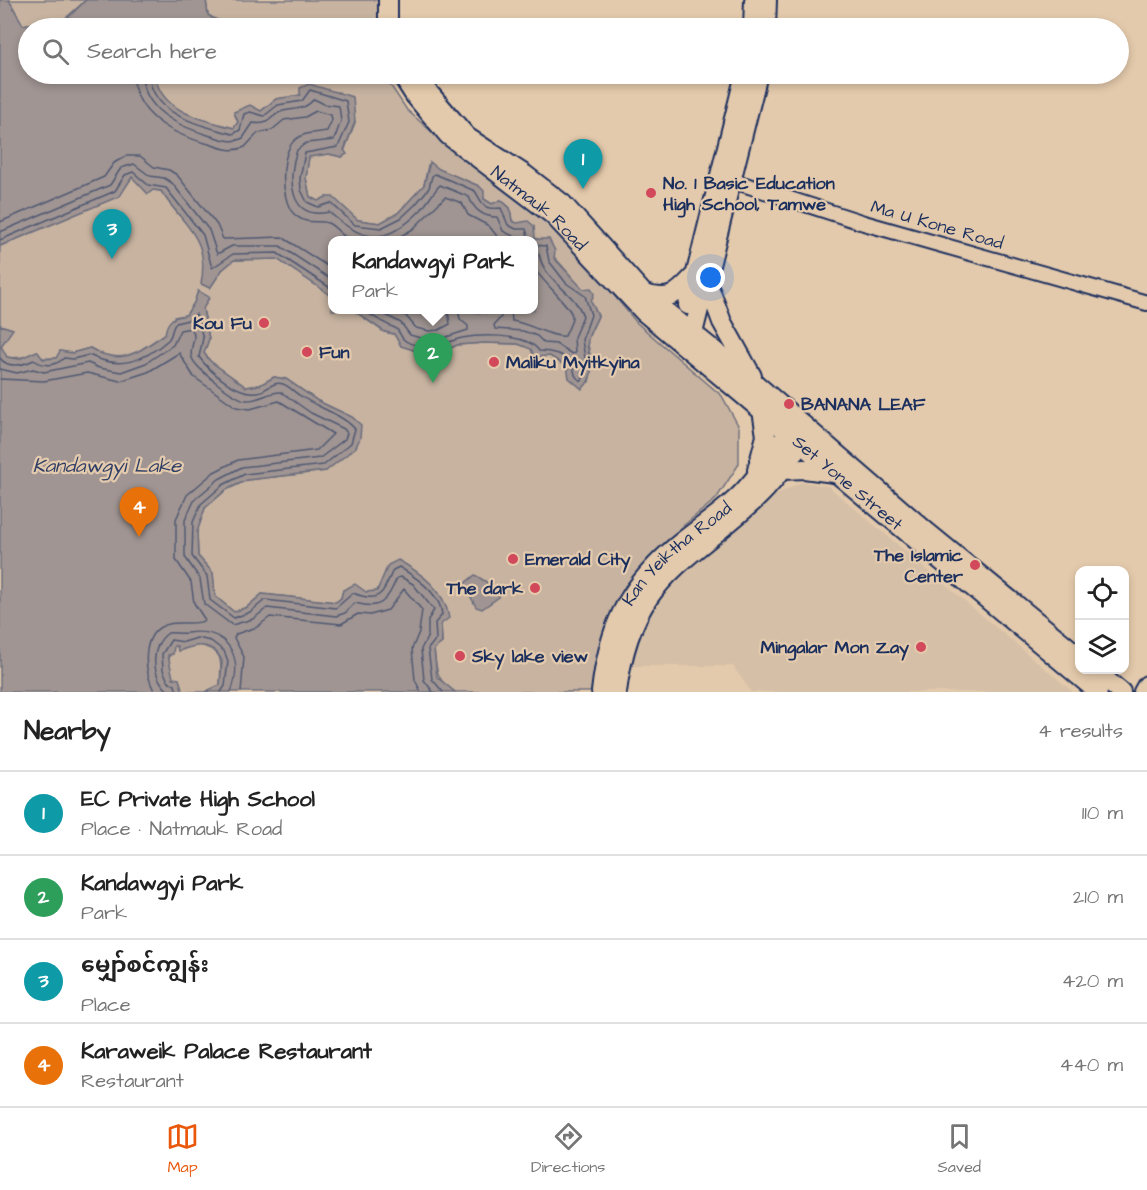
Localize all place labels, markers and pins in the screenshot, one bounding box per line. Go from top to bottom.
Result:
pin: 1 [564,140,602,189]
place label: No. 1 Basic Education High School, Tamwe [663,171,835,218]
marker: No. 1 Basic Education High School, Tamwe [644,186,658,200]
pin: 3 [92,210,132,259]
place label: Kou Fu [193,311,252,336]
marker: Kou Fu [257,316,271,330]
pin: 2 [414,334,452,383]
place label: Fun [319,340,350,365]
marker: Fun [300,345,314,359]
place label: Maliku Myitkyina [506,350,640,376]
marker: Maliku Myitkyina [487,355,501,369]
place label: BANANA LEAF [801,392,926,417]
marker: BANANA LEAF [782,397,796,411]
pin: 4 [120,488,158,537]
place label: The Islamic Center [873,543,964,589]
place label: Emerald City [525,547,631,573]
marker: Emerald City [506,552,520,566]
marker: The Islamic Center [968,558,982,572]
place label: The dark [446,576,524,601]
marker: The dark [528,581,542,595]
place label: Mingalar Mon Zay [760,635,909,661]
marker: Mingalar Mon Zay [914,640,928,654]
place label: Sky lake view [471,644,588,670]
marker: Sky lake view [453,649,467,663]

